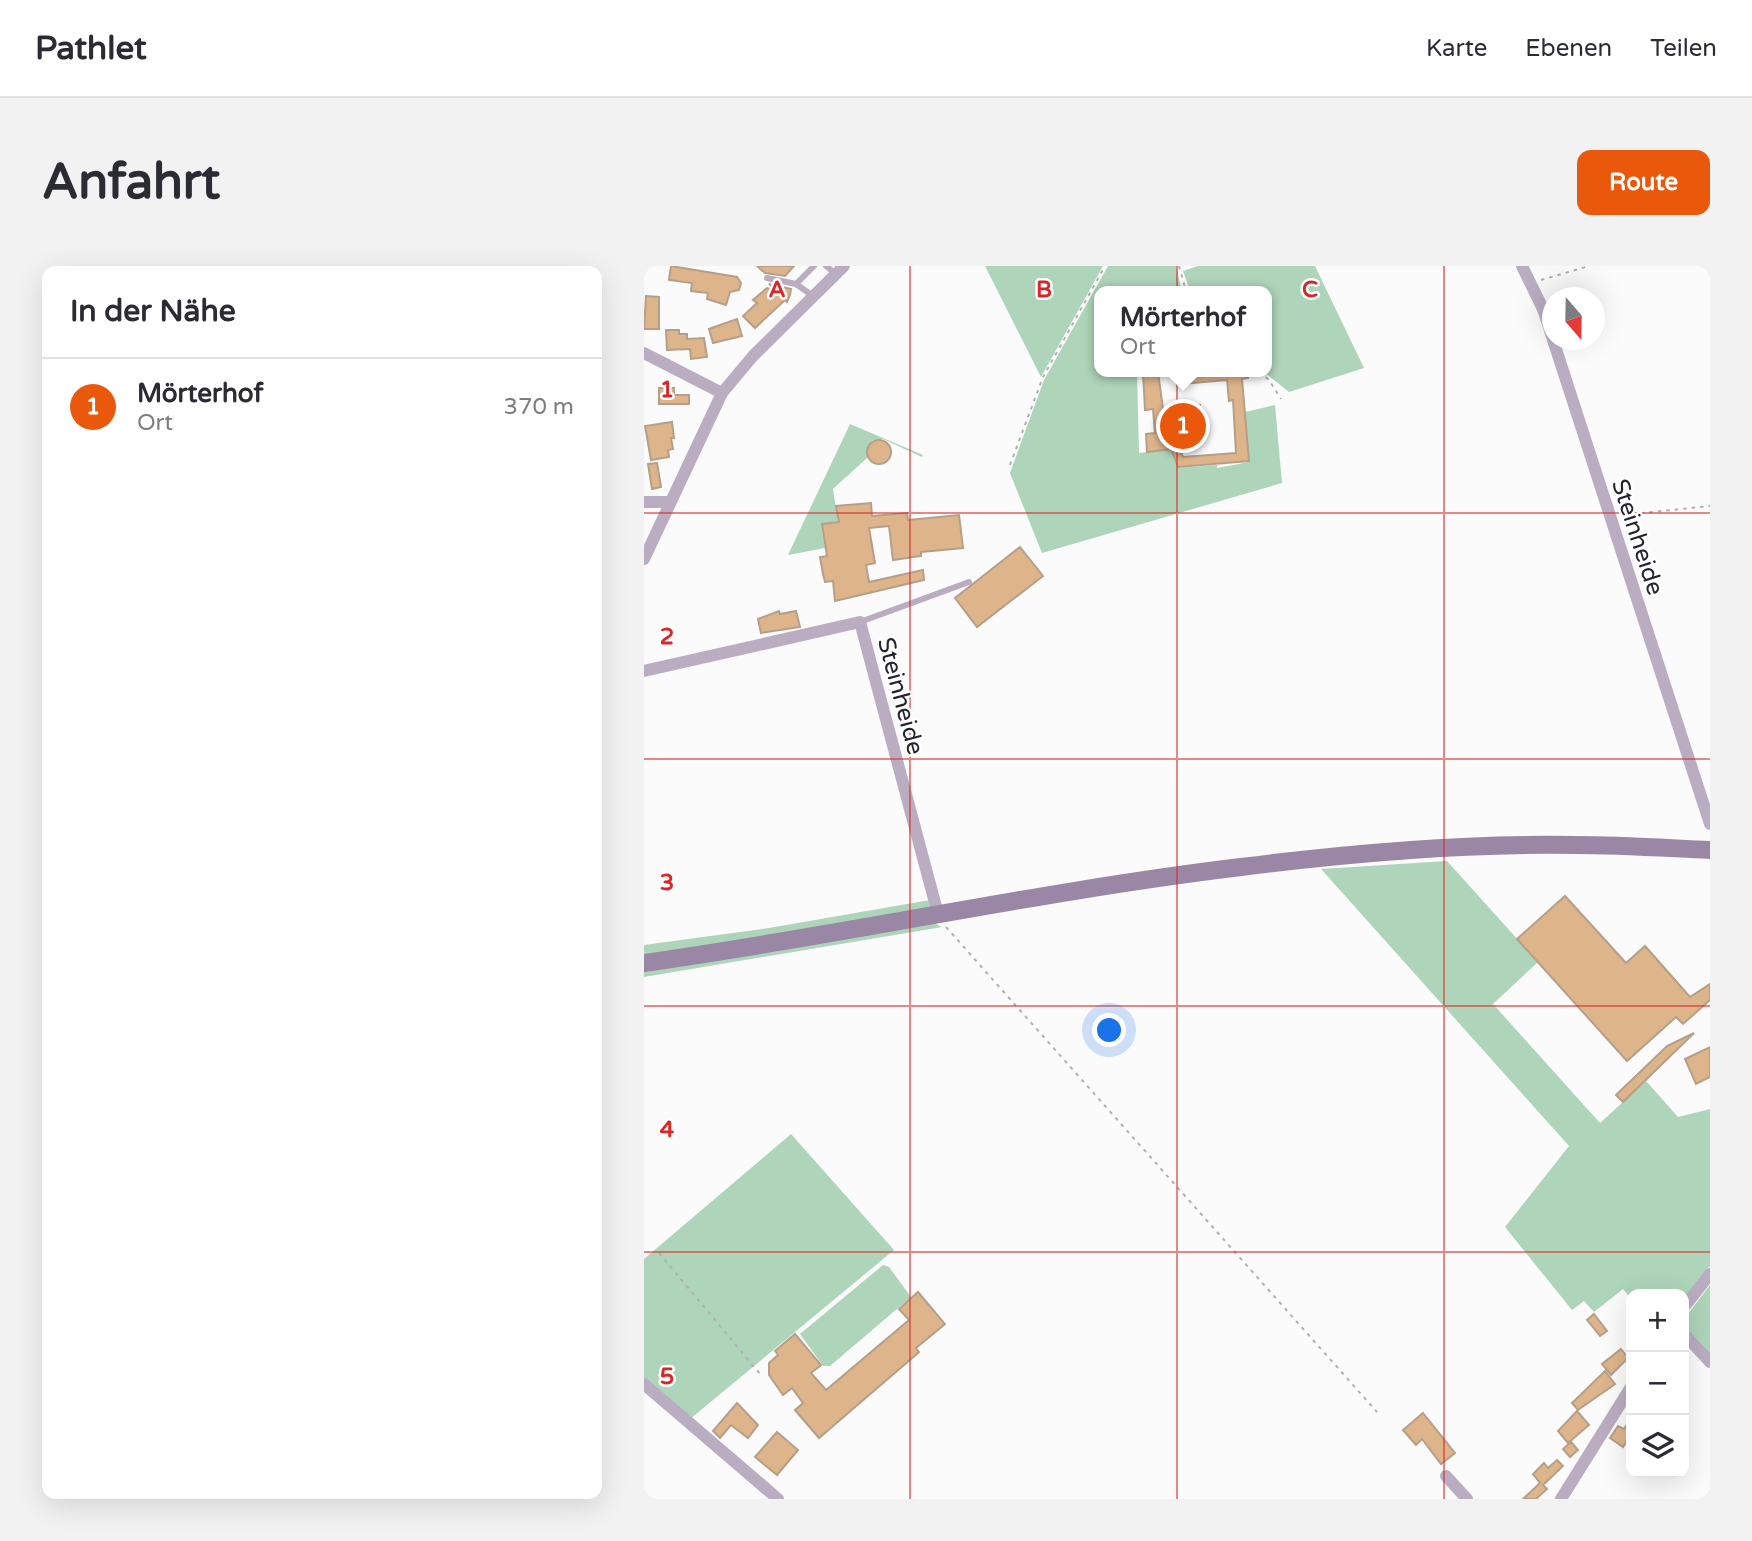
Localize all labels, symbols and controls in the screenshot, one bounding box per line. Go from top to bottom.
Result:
text: Pathlet [35,29,147,68]
text: Karte [1426,34,1487,63]
text: Ebenen [1525,34,1612,63]
text: Teilen [1650,34,1717,63]
button: Route [1577,150,1710,215]
text: Anfahrt [42,153,220,212]
text: A [768,276,786,304]
text: B [1036,276,1052,304]
text: C [1302,276,1318,304]
popup [1094,286,1272,377]
north arrow [1542,287,1605,350]
text: In der Nähe [70,293,236,330]
text: Mörterhof [1120,302,1246,333]
text: Ort [1120,333,1156,361]
text: 1 [660,376,674,404]
text: Mörterhof [137,378,263,409]
text: 1 [86,393,100,421]
text: 370 m [504,393,574,421]
pin: 1 [1160,400,1206,452]
text: Ort [137,409,173,437]
street label: Steinheide [1605,475,1670,599]
text: 2 [660,623,674,651]
street label: Steinheide [871,634,930,758]
text: 3 [660,869,674,897]
your location [1092,1013,1126,1047]
text: 4 [660,1116,675,1144]
map controls [1626,1289,1689,1478]
button: + [1626,1289,1689,1352]
button: − [1626,1352,1689,1415]
text: 5 [660,1363,674,1391]
button: layers [1626,1415,1689,1478]

